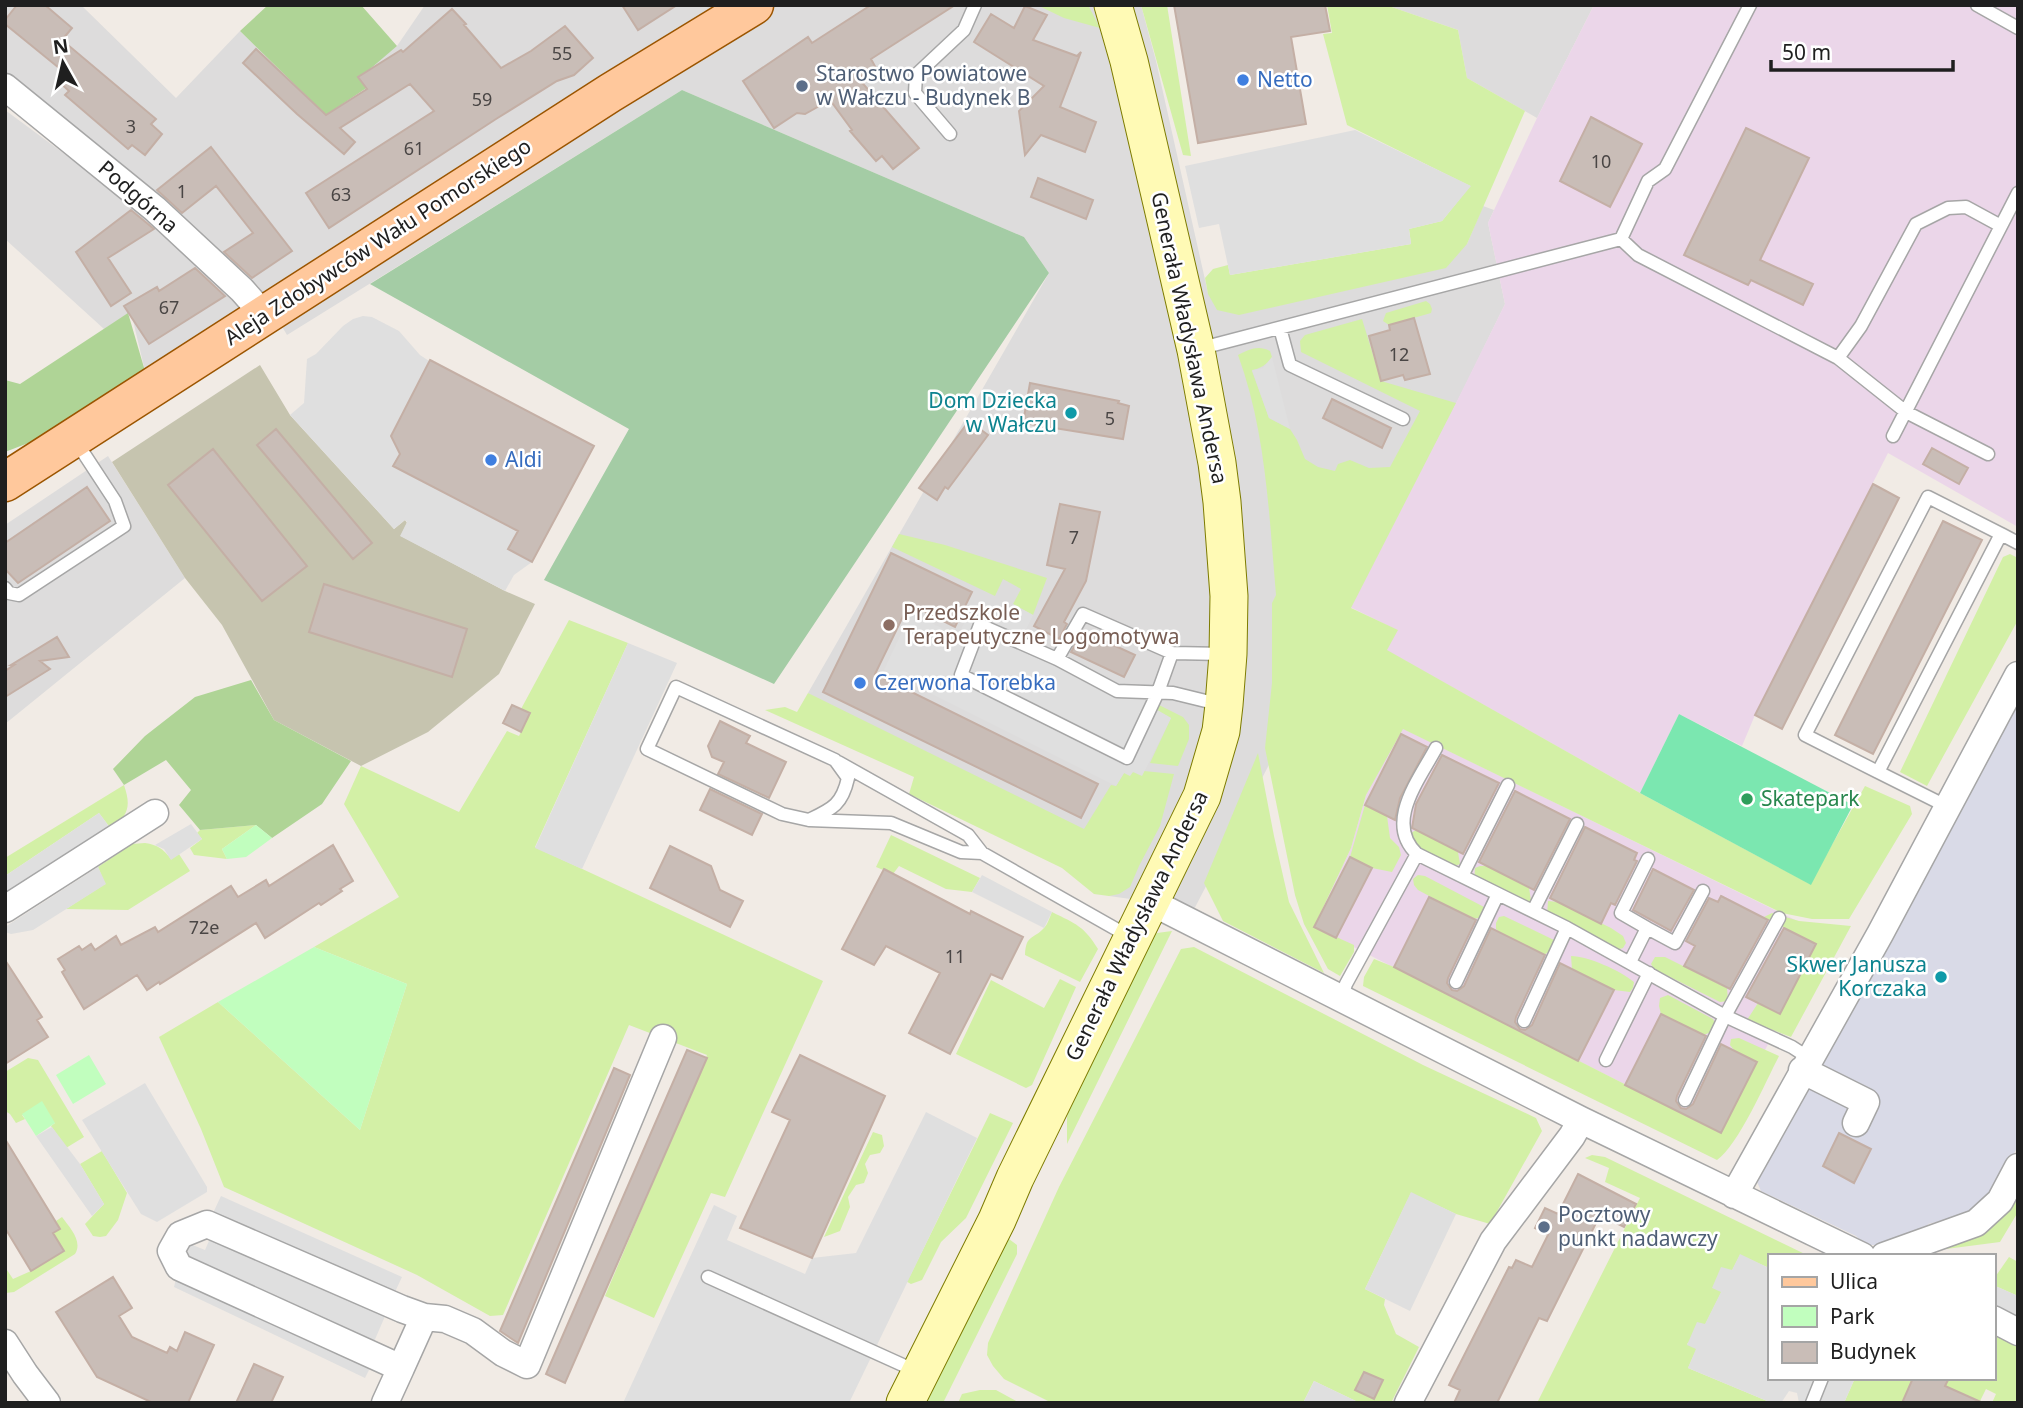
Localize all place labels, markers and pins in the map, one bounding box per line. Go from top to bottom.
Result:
place label: Starostwo Powiatowe w Wałczu - Budynek B [816,59,1030,111]
place label: Netto [1257,65,1313,93]
marker: Netto [1235,72,1251,88]
marker: Starostwo Powiatowe w Wałczu - Budynek B [794,78,810,94]
place label: Dom Dziecka w Wałczu [928,386,1057,438]
marker: Dom Dziecka w Wałczu [1063,405,1079,421]
place label: Aldi [505,445,542,473]
marker: Aldi [483,452,499,468]
place label: Przedszkole Terapeutyczne Logomotywa [903,598,1180,650]
marker: Przedszkole Terapeutyczne Logomotywa [881,617,897,633]
place label: Czerwona Torebka [874,668,1056,696]
marker: Czerwona Torebka [852,675,868,691]
place label: Skatepark [1761,784,1860,812]
marker: Skatepark [1739,791,1755,807]
place label: Skwer Janusza Korczaka [1787,950,1927,1002]
marker: Skwer Janusza Korczaka [1933,969,1949,985]
place label: Pocztowy punkt nadawczy [1558,1200,1718,1252]
marker: Pocztowy punkt nadawczy [1536,1219,1552,1235]

